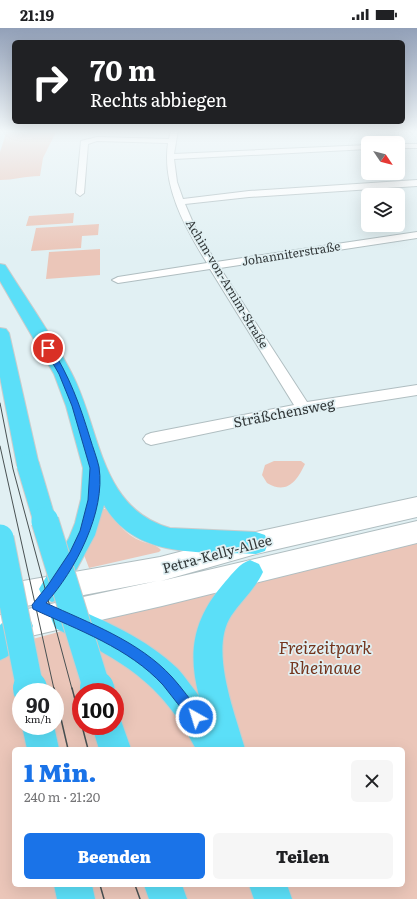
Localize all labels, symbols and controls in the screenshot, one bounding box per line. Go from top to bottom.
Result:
text: 21:19 [20,3,54,26]
text: 70 m [90,48,156,90]
icon: right [24,56,76,108]
text: Rechts abbiegen [90,86,227,113]
north arrow [361,136,405,180]
map controls [361,136,405,232]
button: layers [361,188,405,232]
street label: Achim-von-Arnim-Straße [182,216,274,351]
street label: Johanniterstraße [240,236,342,270]
pin [31,331,65,365]
icon: arrive [37,337,59,359]
street label: Sträßchensweg [231,392,336,432]
street label: Petra-Kelly-Allee [160,529,274,577]
park label: Freizeitpark Rheinaue [278,634,372,679]
speed limit sign: 100 [72,683,124,735]
text: 90 [26,689,50,719]
position arrow [175,696,217,738]
text: km/h [25,711,51,726]
text: 1 Min. [24,754,96,789]
button: close [351,760,393,802]
text: 240 m · 21:20 [24,787,100,806]
button: Beenden [24,833,205,879]
button: Teilen [213,833,393,879]

